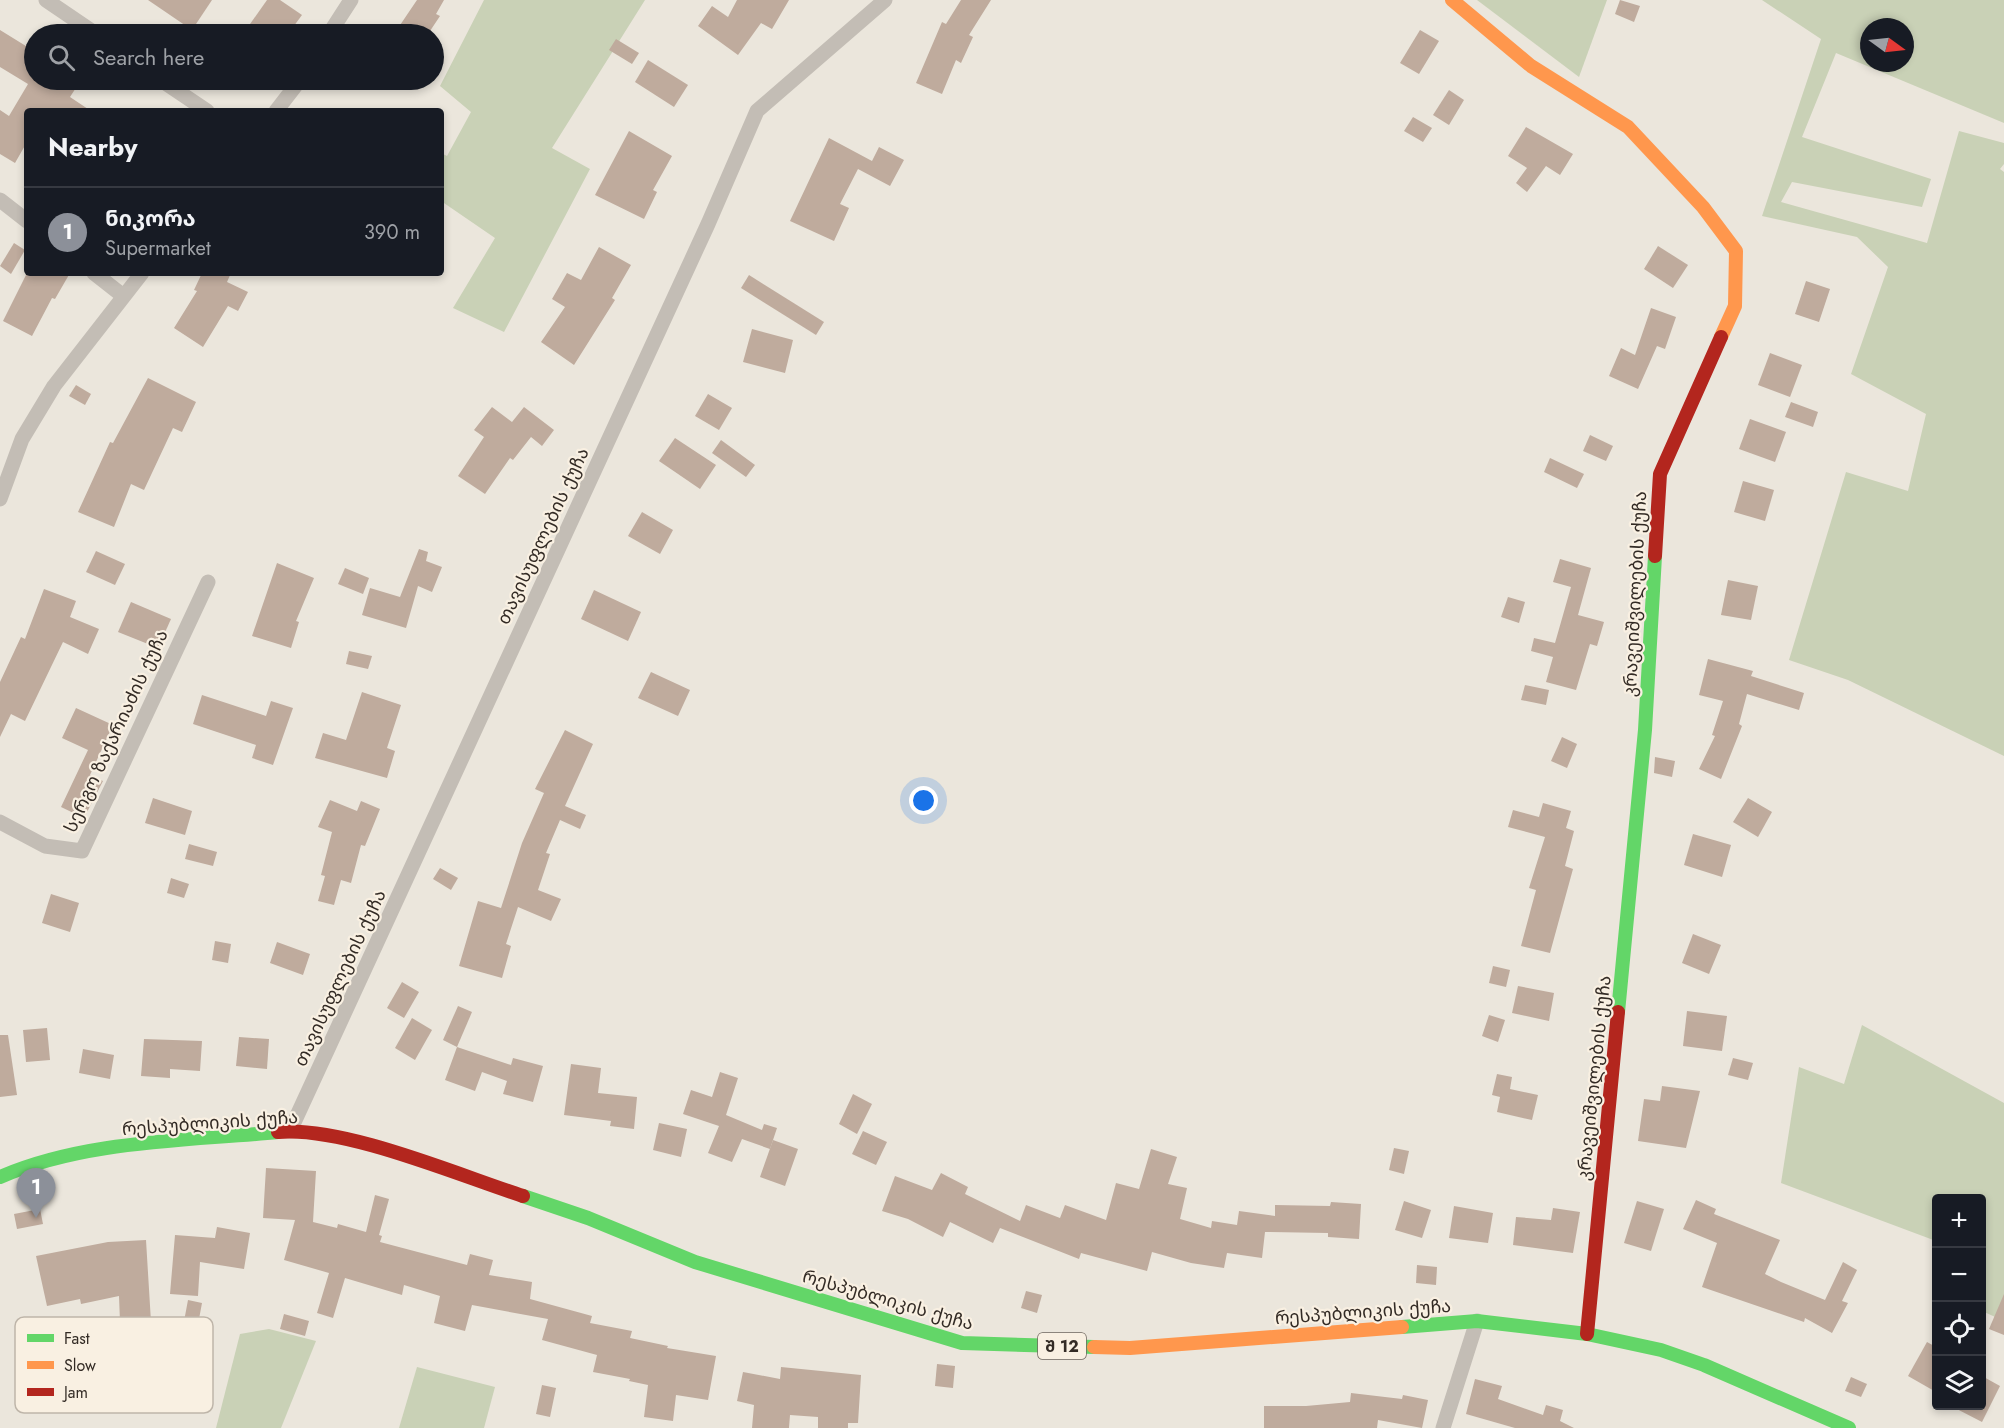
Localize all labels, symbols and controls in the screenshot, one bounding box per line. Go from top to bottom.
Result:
north arrow [1860,18,1914,72]
search box [24,24,444,90]
icon: search [45,41,78,74]
text: Search here [93,41,204,73]
text: Nearby [48,128,137,166]
text: ნიკორა [105,202,196,234]
text: 1 [62,218,73,247]
text: 390 m [364,218,420,247]
text: Supermarket [105,234,211,263]
street label: თავისუფლების ქუჩა [491,443,595,629]
street label: კრავეიშვილების ქუჩა [1617,490,1653,698]
street label: სერგო ზაქარიაძის ქუჩა [58,625,174,837]
your location [909,786,938,815]
street label: თავისუფლების ქუჩა [288,885,392,1071]
street label: კრავეიშვილების ქუჩა [1570,974,1618,1182]
street label: რესპუბლიკის ქუჩა [121,1104,299,1142]
pin: 1 [16,1168,56,1218]
map controls [1932,1194,1986,1410]
button: + [1932,1194,1986,1248]
button: − [1932,1248,1986,1302]
street label: რესპუბლიკის ქუჩა [800,1263,976,1337]
street label: რესპუბლიკის ქუჩა [1274,1293,1452,1331]
button: locate [1932,1302,1986,1356]
legend [15,1317,213,1413]
text: Fast [64,1327,90,1350]
road number: შ 12 [1038,1333,1086,1359]
text: Slow [64,1354,96,1377]
button: layers [1932,1356,1986,1410]
text: Jam [62,1381,88,1404]

